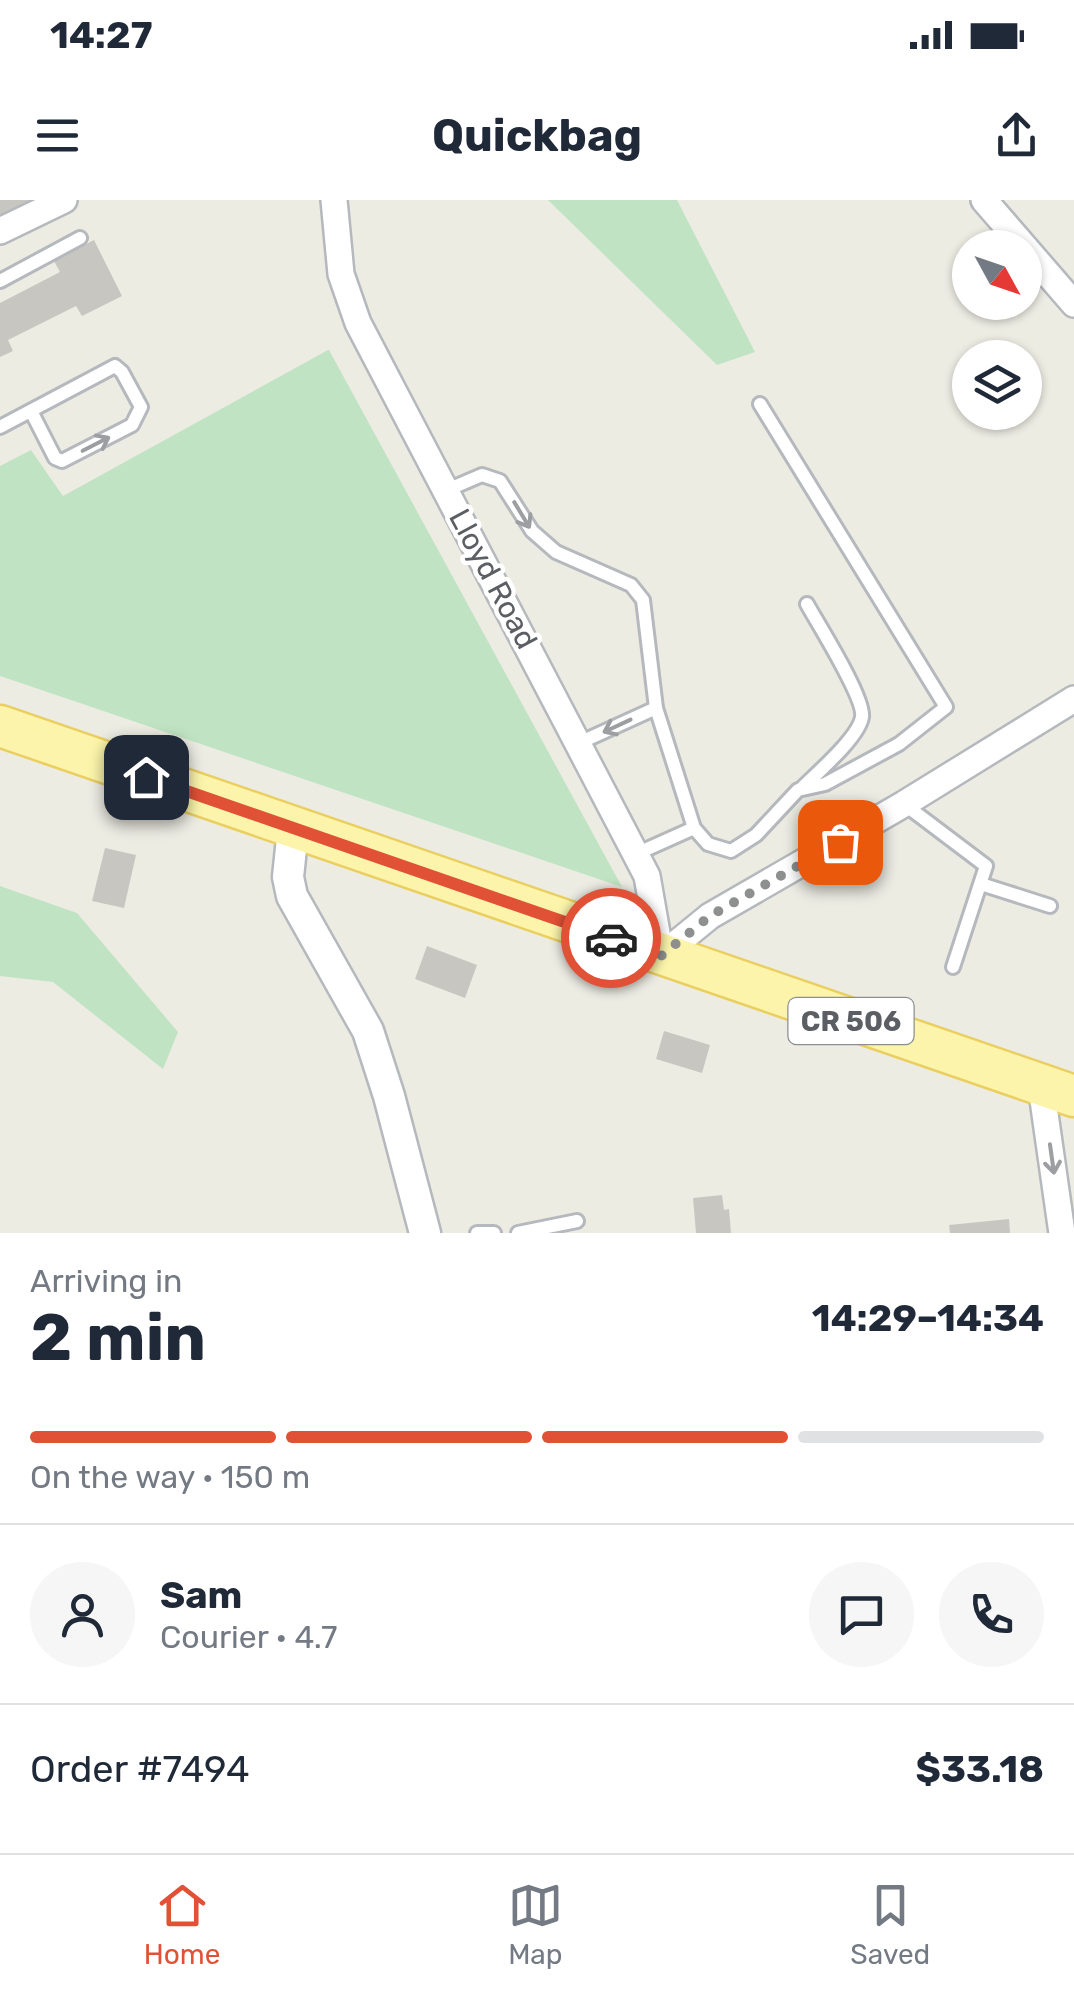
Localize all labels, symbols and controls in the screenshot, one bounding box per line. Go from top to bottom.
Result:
text: 14:27 [50,12,152,58]
icon: menu [30,108,85,163]
icon: share [989,108,1044,163]
text: Quickbag [432,109,642,162]
north arrow [952,230,1042,320]
map controls [952,230,1042,430]
button: layers [952,340,1042,430]
one-way arrow [80,434,110,453]
one-way arrow [512,500,532,529]
street label: Lloyd Road [441,503,545,655]
one-way arrow [603,717,633,736]
pin [104,735,189,820]
icon: home [119,750,174,805]
pin [798,800,883,885]
icon: bag [813,815,868,870]
courier [561,888,661,988]
icon: car [584,911,639,966]
road number: CR 506 [788,998,914,1044]
one-way arrow [1043,1143,1061,1175]
text: Arriving in [30,1262,182,1300]
text: 14:29–14:34 [812,1295,1044,1341]
text: 2 min [30,1299,206,1376]
text: On the way · 150 m [30,1458,310,1496]
button: person [30,1562,135,1667]
button: chat [809,1562,914,1667]
button: phone [939,1562,1044,1667]
text: Sam [160,1572,242,1618]
text: Courier · 4.7 [160,1618,337,1656]
text: Order #7494 [30,1746,250,1792]
text: $33.18 [916,1746,1044,1792]
tab: Home [144,1878,220,1971]
tab: Map [508,1878,563,1971]
tab: Saved [850,1878,930,1971]

